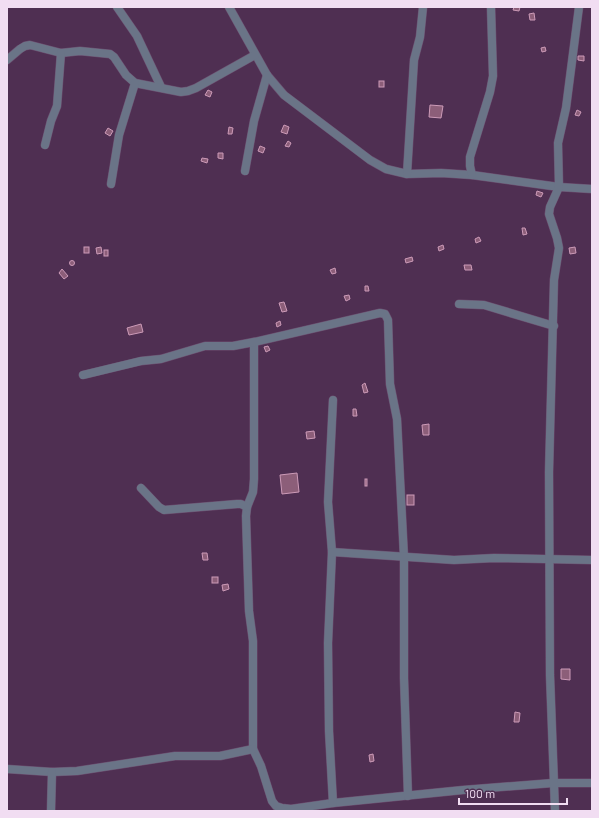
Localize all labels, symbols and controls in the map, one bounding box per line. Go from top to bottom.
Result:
scale bar [459,780,567,806]
text: 100 m [465,786,495,800]

